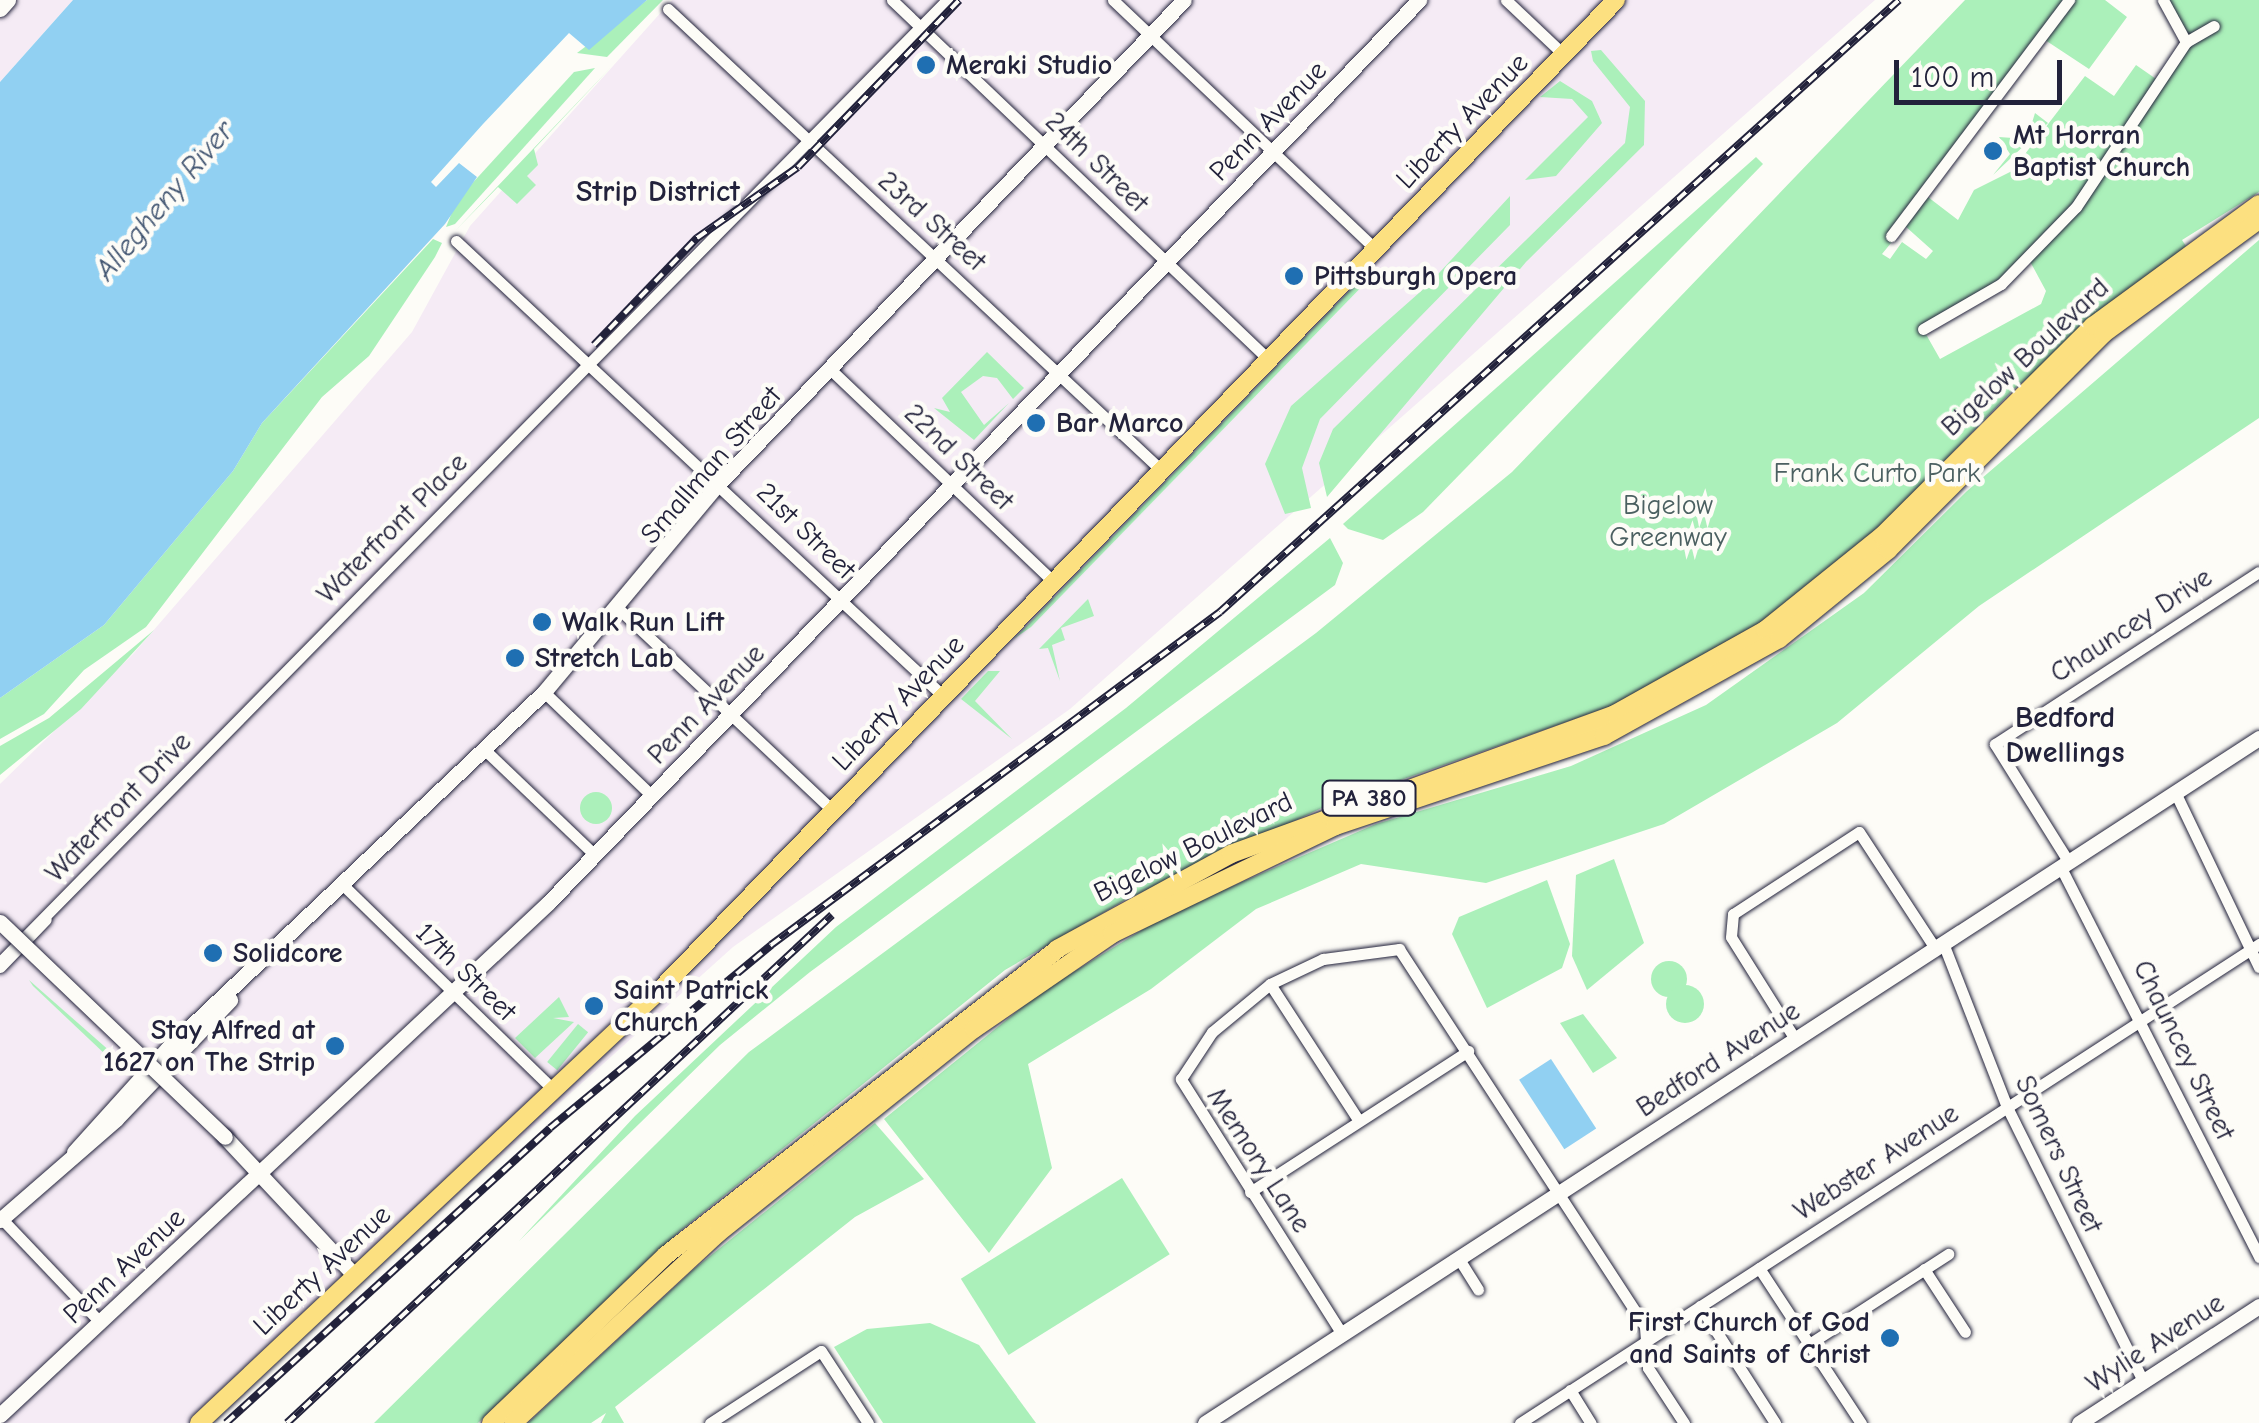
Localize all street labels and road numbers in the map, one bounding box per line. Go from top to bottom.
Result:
street label: Liberty Avenue [1389,46,1535,196]
street label: Penn Avenue [1202,54,1334,188]
street label: 24th Street [1038,105,1156,219]
street label: 23rd Street [871,164,993,278]
street label: Bigelow Boulevard [1934,271,2116,443]
street label: Smallman Street [633,379,789,551]
street label: 22nd Street [897,397,1021,517]
street label: Waterfront Place [310,446,474,610]
street label: 21st Street [749,476,863,586]
street label: Chauncey Drive [2044,560,2218,690]
street label: Liberty Avenue [825,628,971,778]
street label: Penn Avenue [640,637,772,771]
street label: Waterfront Drive [38,725,198,889]
road number: PA 380 [1322,778,1416,818]
street label: Bigelow Boulevard [1088,784,1298,910]
street label: 17th Street [409,916,523,1028]
street label: Chauncey Street [2126,955,2242,1145]
street label: Bedford Avenue [1630,994,1806,1124]
street label: Somers Street [2008,1070,2110,1238]
street label: Memory Lane [1200,1081,1318,1239]
street label: Webster Avenue [1787,1096,1965,1228]
street label: Liberty Avenue [246,1198,398,1342]
street label: Penn Avenue [56,1201,192,1331]
street label: Wylie Avenue [2080,1286,2230,1400]

